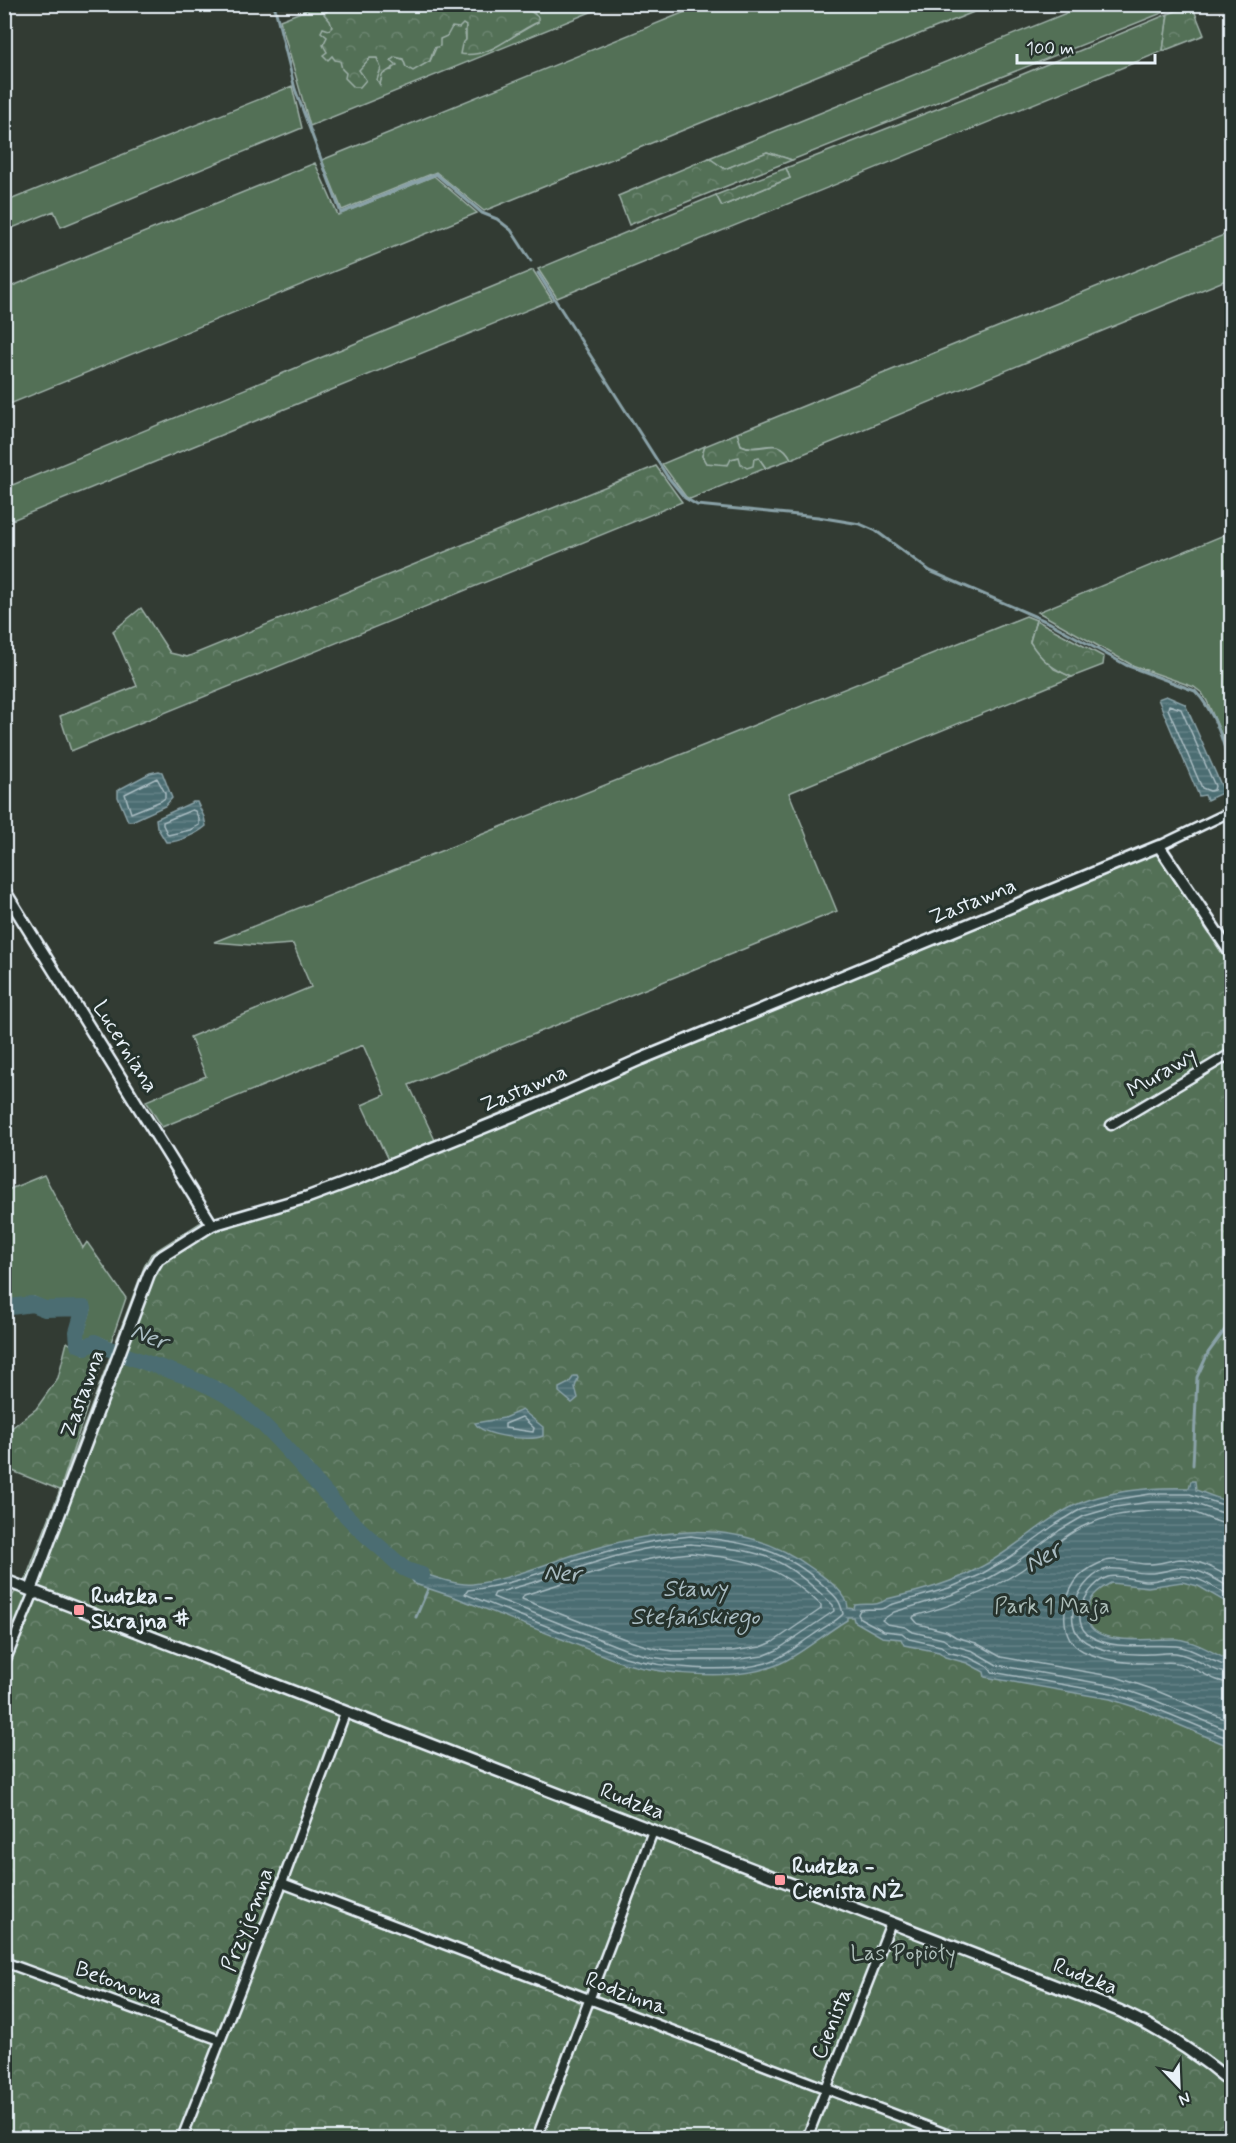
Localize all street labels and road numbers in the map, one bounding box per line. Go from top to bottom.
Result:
street label: Zastawna [925,872,1021,932]
street label: Lucerniana [86,996,164,1098]
street label: Murawy [1122,1041,1202,1105]
street label: Zastawna [476,1058,572,1120]
street label: Zastawna [54,1346,112,1442]
street label: Rudzka [596,1777,668,1827]
street label: Przyjemna [215,1864,282,1976]
street label: Rudzka [1049,1952,1121,2002]
street label: Betonowa [71,1955,167,2013]
street label: Rodzinna [581,1966,672,2023]
street label: Cienista [805,1984,859,2064]

